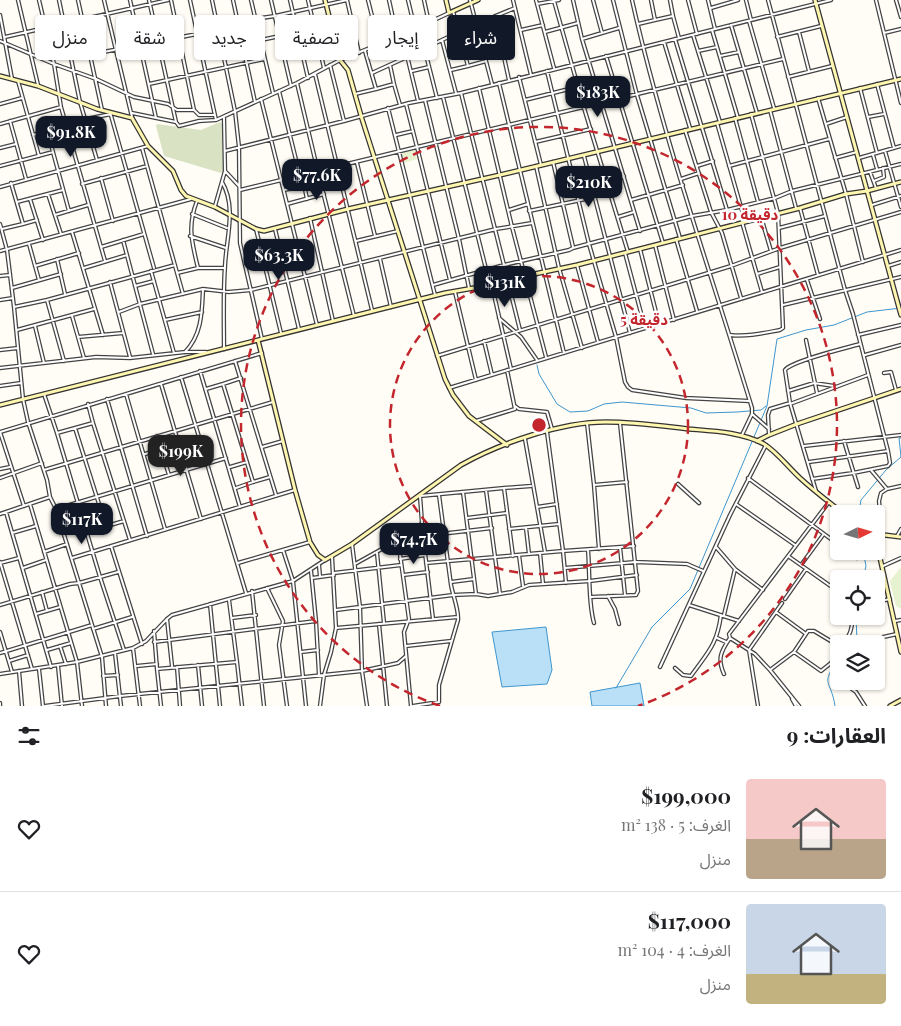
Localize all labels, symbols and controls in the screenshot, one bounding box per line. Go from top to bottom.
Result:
chip: منزل [35,15,106,60]
chip: شقة [116,15,184,60]
chip: جديد [194,15,265,60]
chip: تصفية [275,15,358,60]
chip: إيجار [368,15,437,60]
chip: شراء [447,15,515,60]
pin: $183K [563,76,633,118]
text: $183K [576,81,620,102]
pin: $91.8K [30,116,112,158]
text: $91.8K [47,121,95,142]
pin: $77.6K [276,158,358,201]
text: $77.6K [293,164,341,185]
pin: $210K [554,166,624,208]
text: $210K [566,171,612,192]
text: 10 دقيقة [722,204,779,224]
pin: $63.3K [238,238,320,281]
text: $63.3K [254,244,304,265]
pin: $131K [470,266,540,308]
text: $131K [485,271,525,292]
text: 5 دقيقة [620,309,668,329]
centre of rings [530,416,548,434]
pin: $199K [146,434,216,477]
text: $199K [159,440,203,461]
pin: $117K [47,502,117,545]
north arrow [830,505,885,560]
map controls [830,505,885,690]
text: $117K [62,508,102,529]
pin: $74.7K [373,522,455,565]
text: $74.7K [391,528,437,549]
button: locate [830,570,885,625]
button: layers [830,635,885,690]
text: العقارات: 9 [787,720,886,748]
icon: filters [15,722,43,750]
text: $199,000 [641,781,731,809]
icon: home [786,799,846,859]
text: الغرف: 5 · 138 m² [621,814,731,835]
icon: heart [15,815,43,843]
text: منزل [700,848,731,869]
text: $117,000 [648,906,731,934]
icon: home [786,924,846,984]
text: الغرف: 4 · 104 m² [618,939,731,960]
icon: heart [15,940,43,968]
text: منزل [700,973,731,994]

